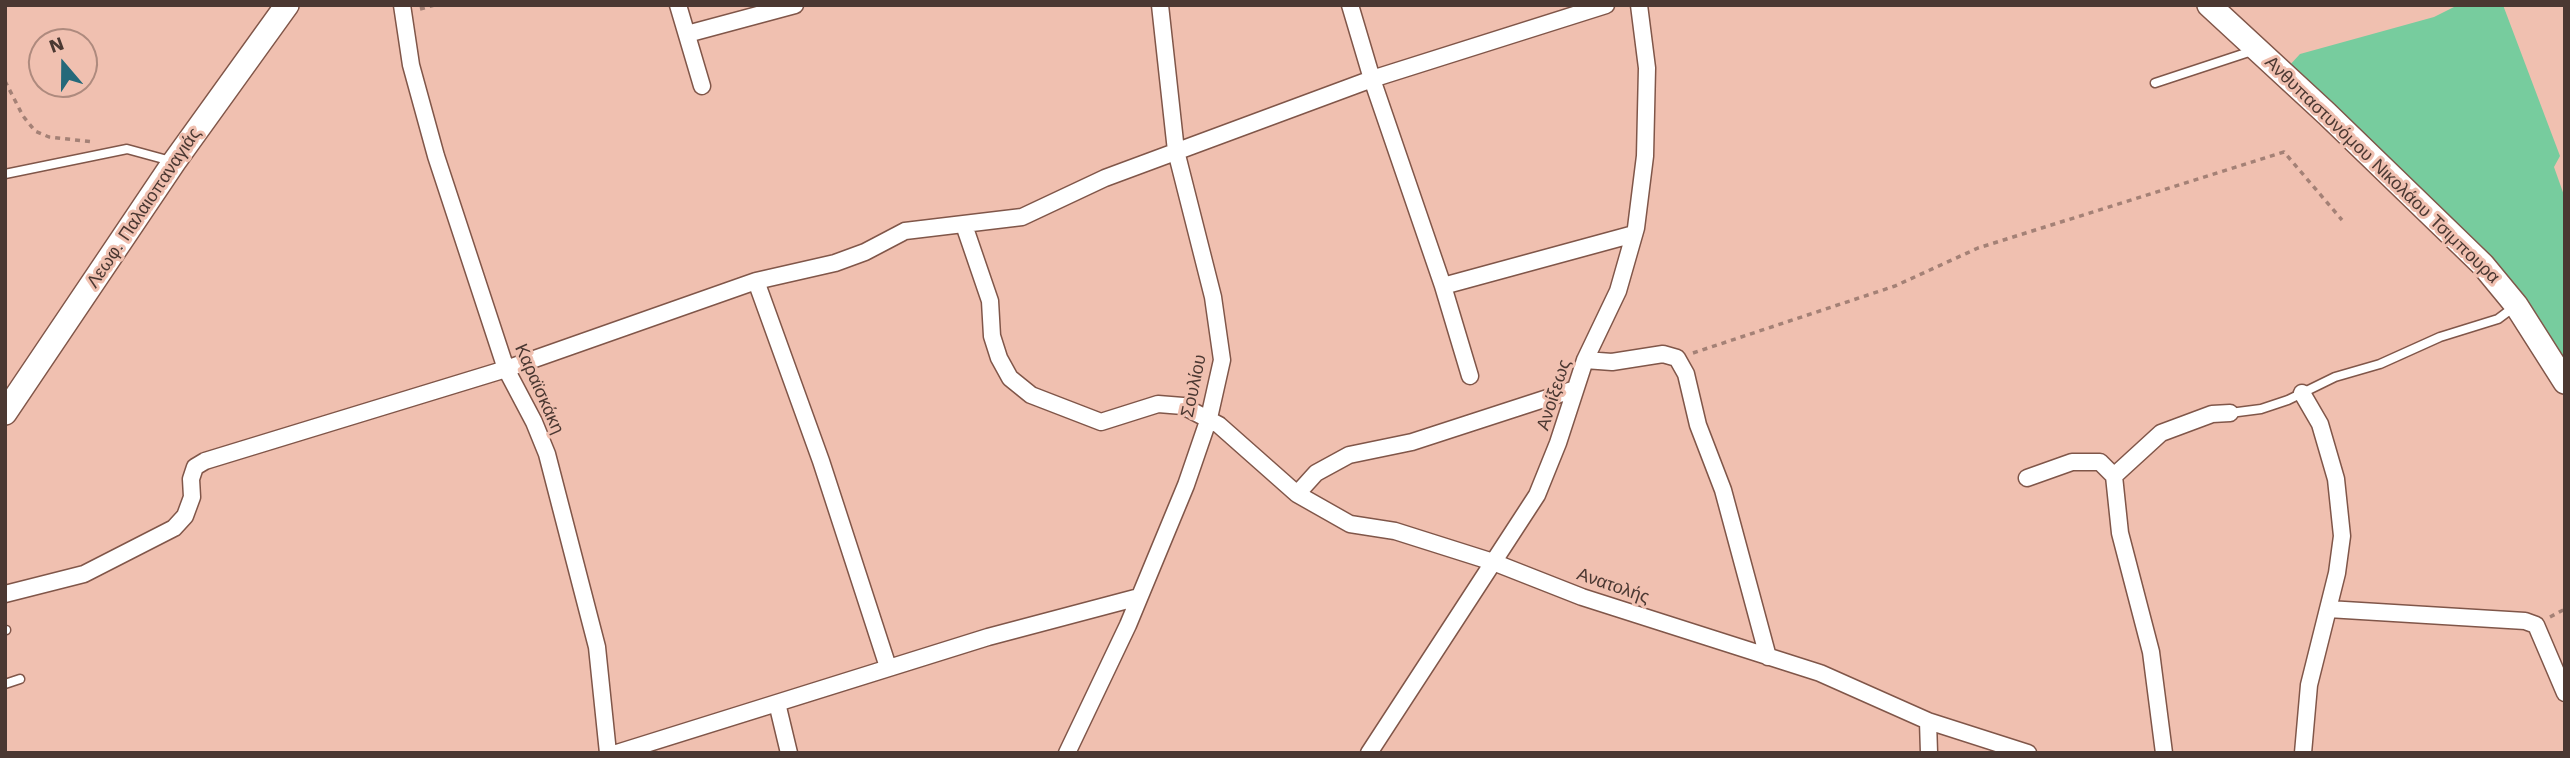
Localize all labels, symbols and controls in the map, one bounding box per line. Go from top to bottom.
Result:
north arrow [28,28,98,98]
text: N [46,31,67,58]
street label: Ανθυπαστυνόμου Νικολάου Τσιμπουρα [2260,52,2504,288]
street label: Λεωφ. Παλαιοπαναγιάς [82,124,206,292]
street label: Καραϊσκάκη [510,341,568,437]
street label: Σουλίου [1177,353,1211,419]
street label: Ανοίξεως [1532,357,1576,433]
street label: Ανατολής [1574,564,1652,608]

